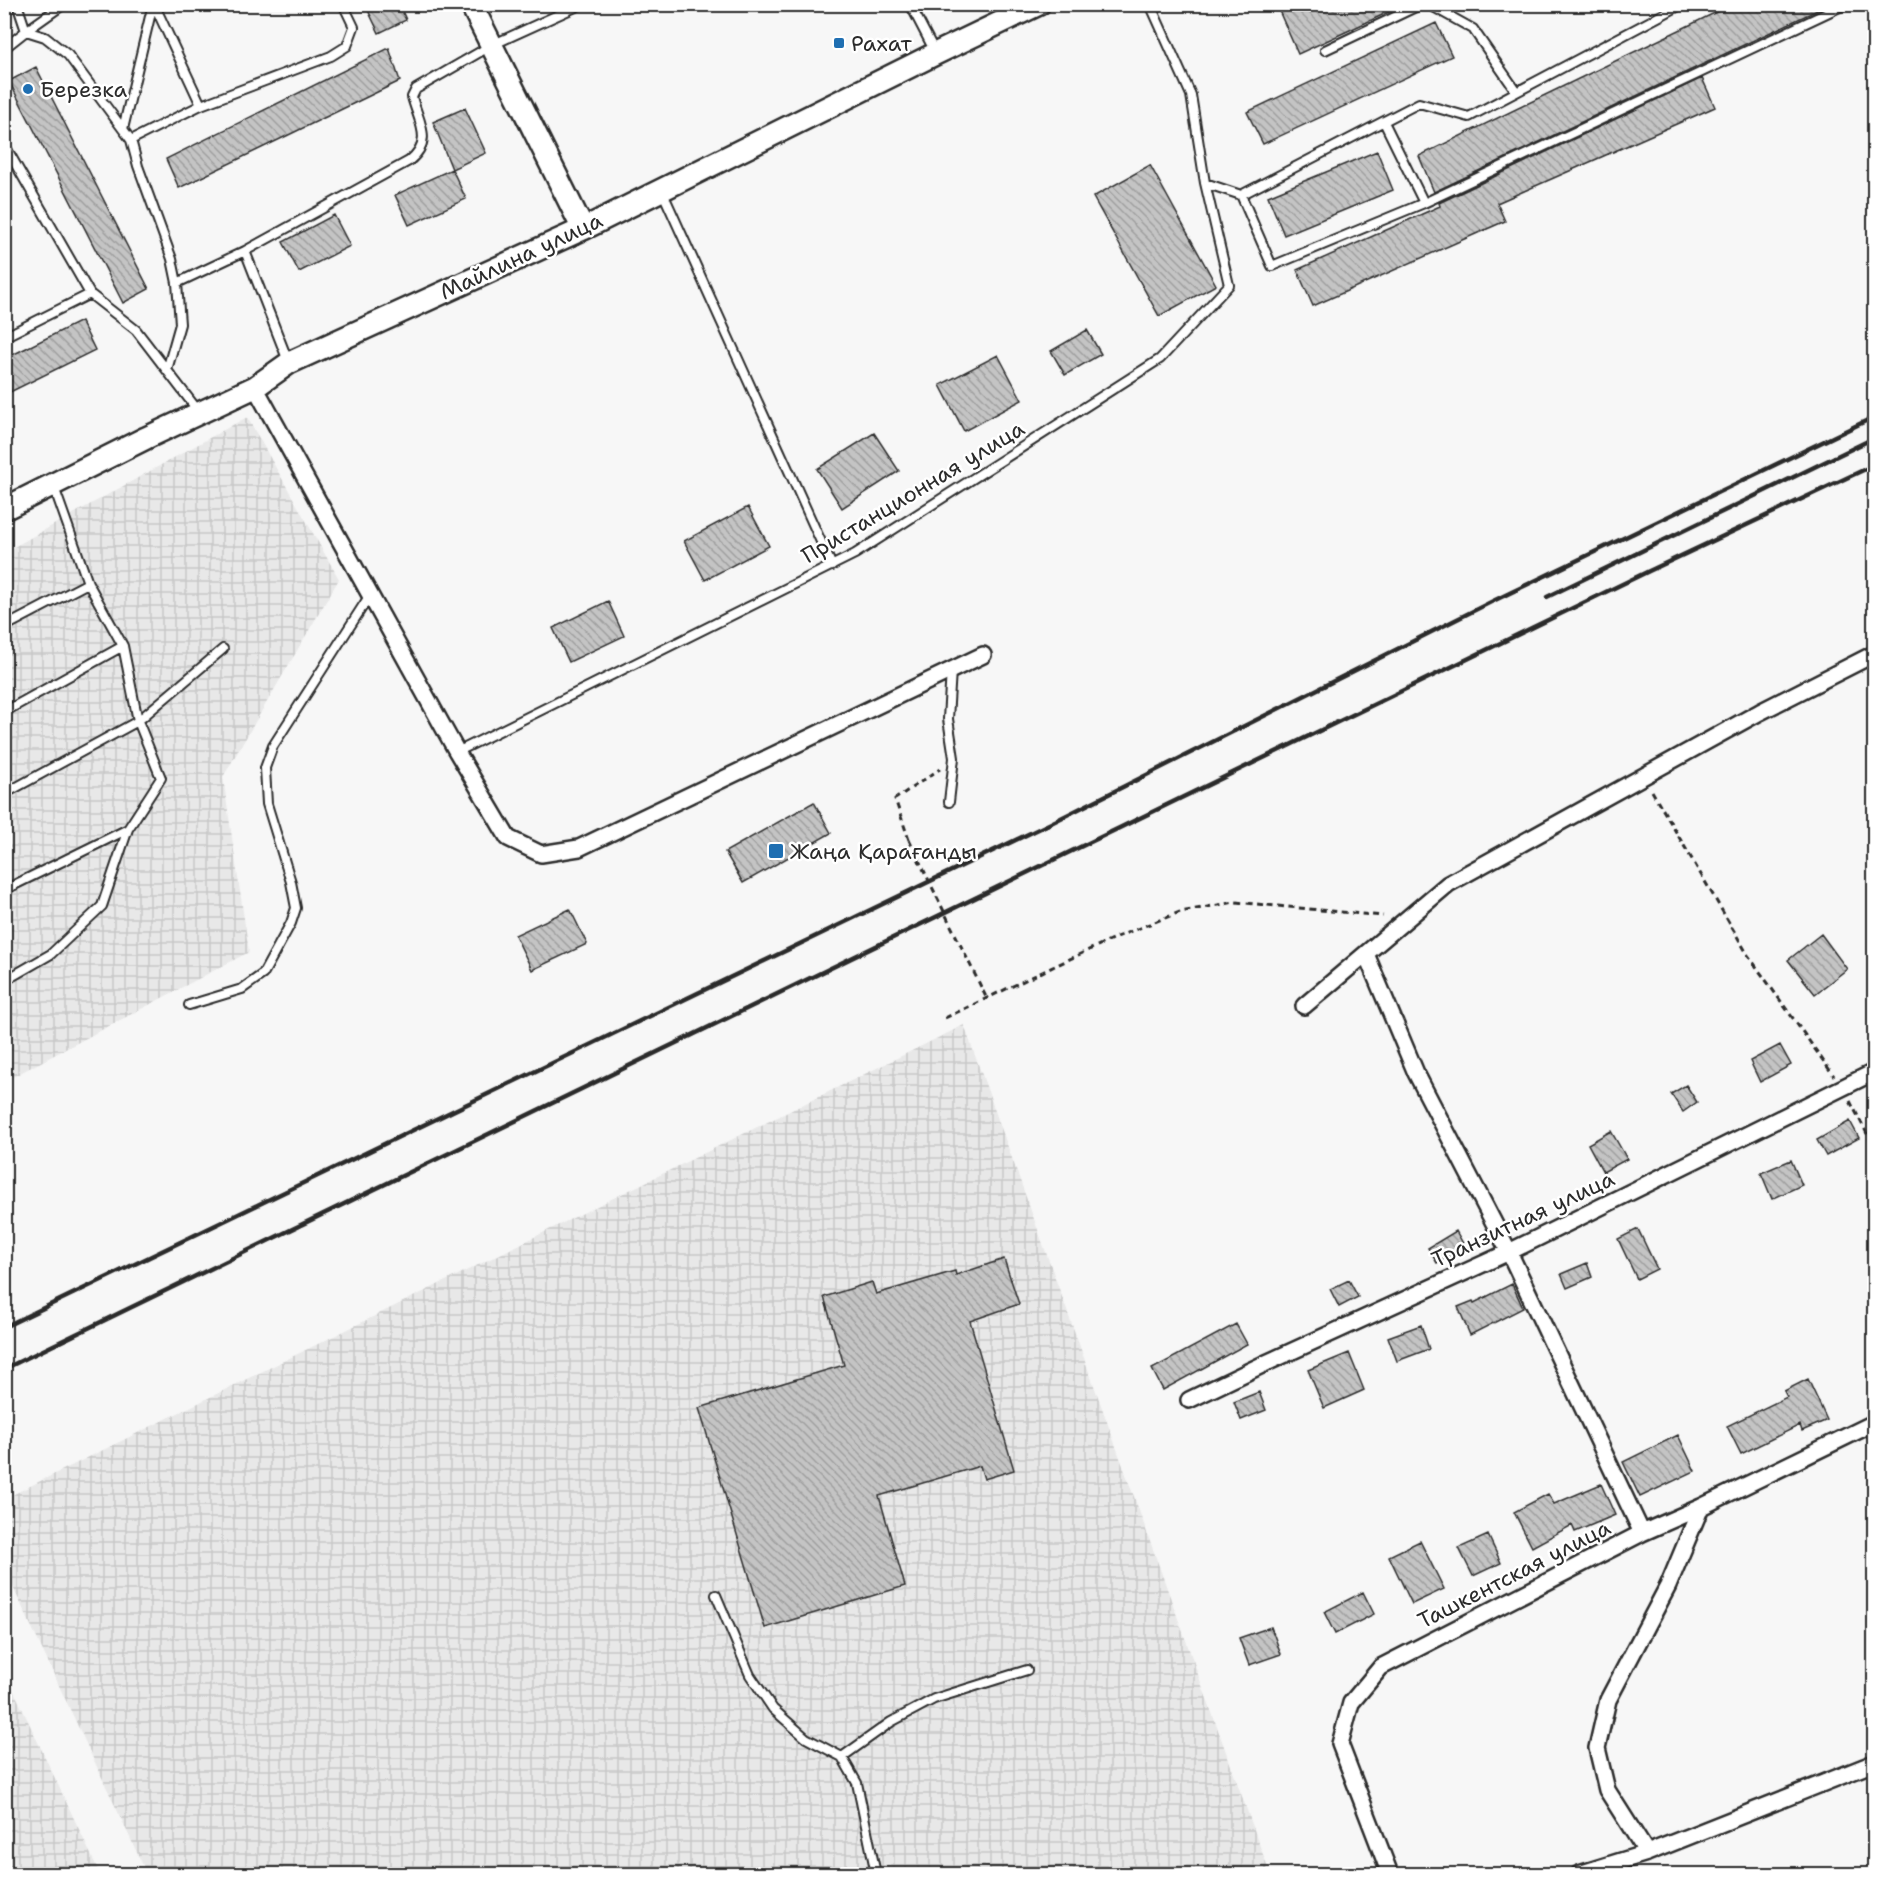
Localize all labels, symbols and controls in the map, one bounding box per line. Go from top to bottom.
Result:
place label: Рахат [851,29,912,58]
marker: Рахат [832,36,846,50]
place label: Березка [40,75,128,104]
marker: Березка [21,82,35,96]
street label: Майлина улица [435,205,607,306]
street label: Пристанционная улица [796,414,1030,570]
place label: Жаңа Қарағанды [790,837,977,866]
marker: Жаңа Қарағанды [767,842,785,860]
street label: Транзитная улица [1427,1164,1619,1274]
street label: Ташкентская улица [1413,1513,1616,1635]

